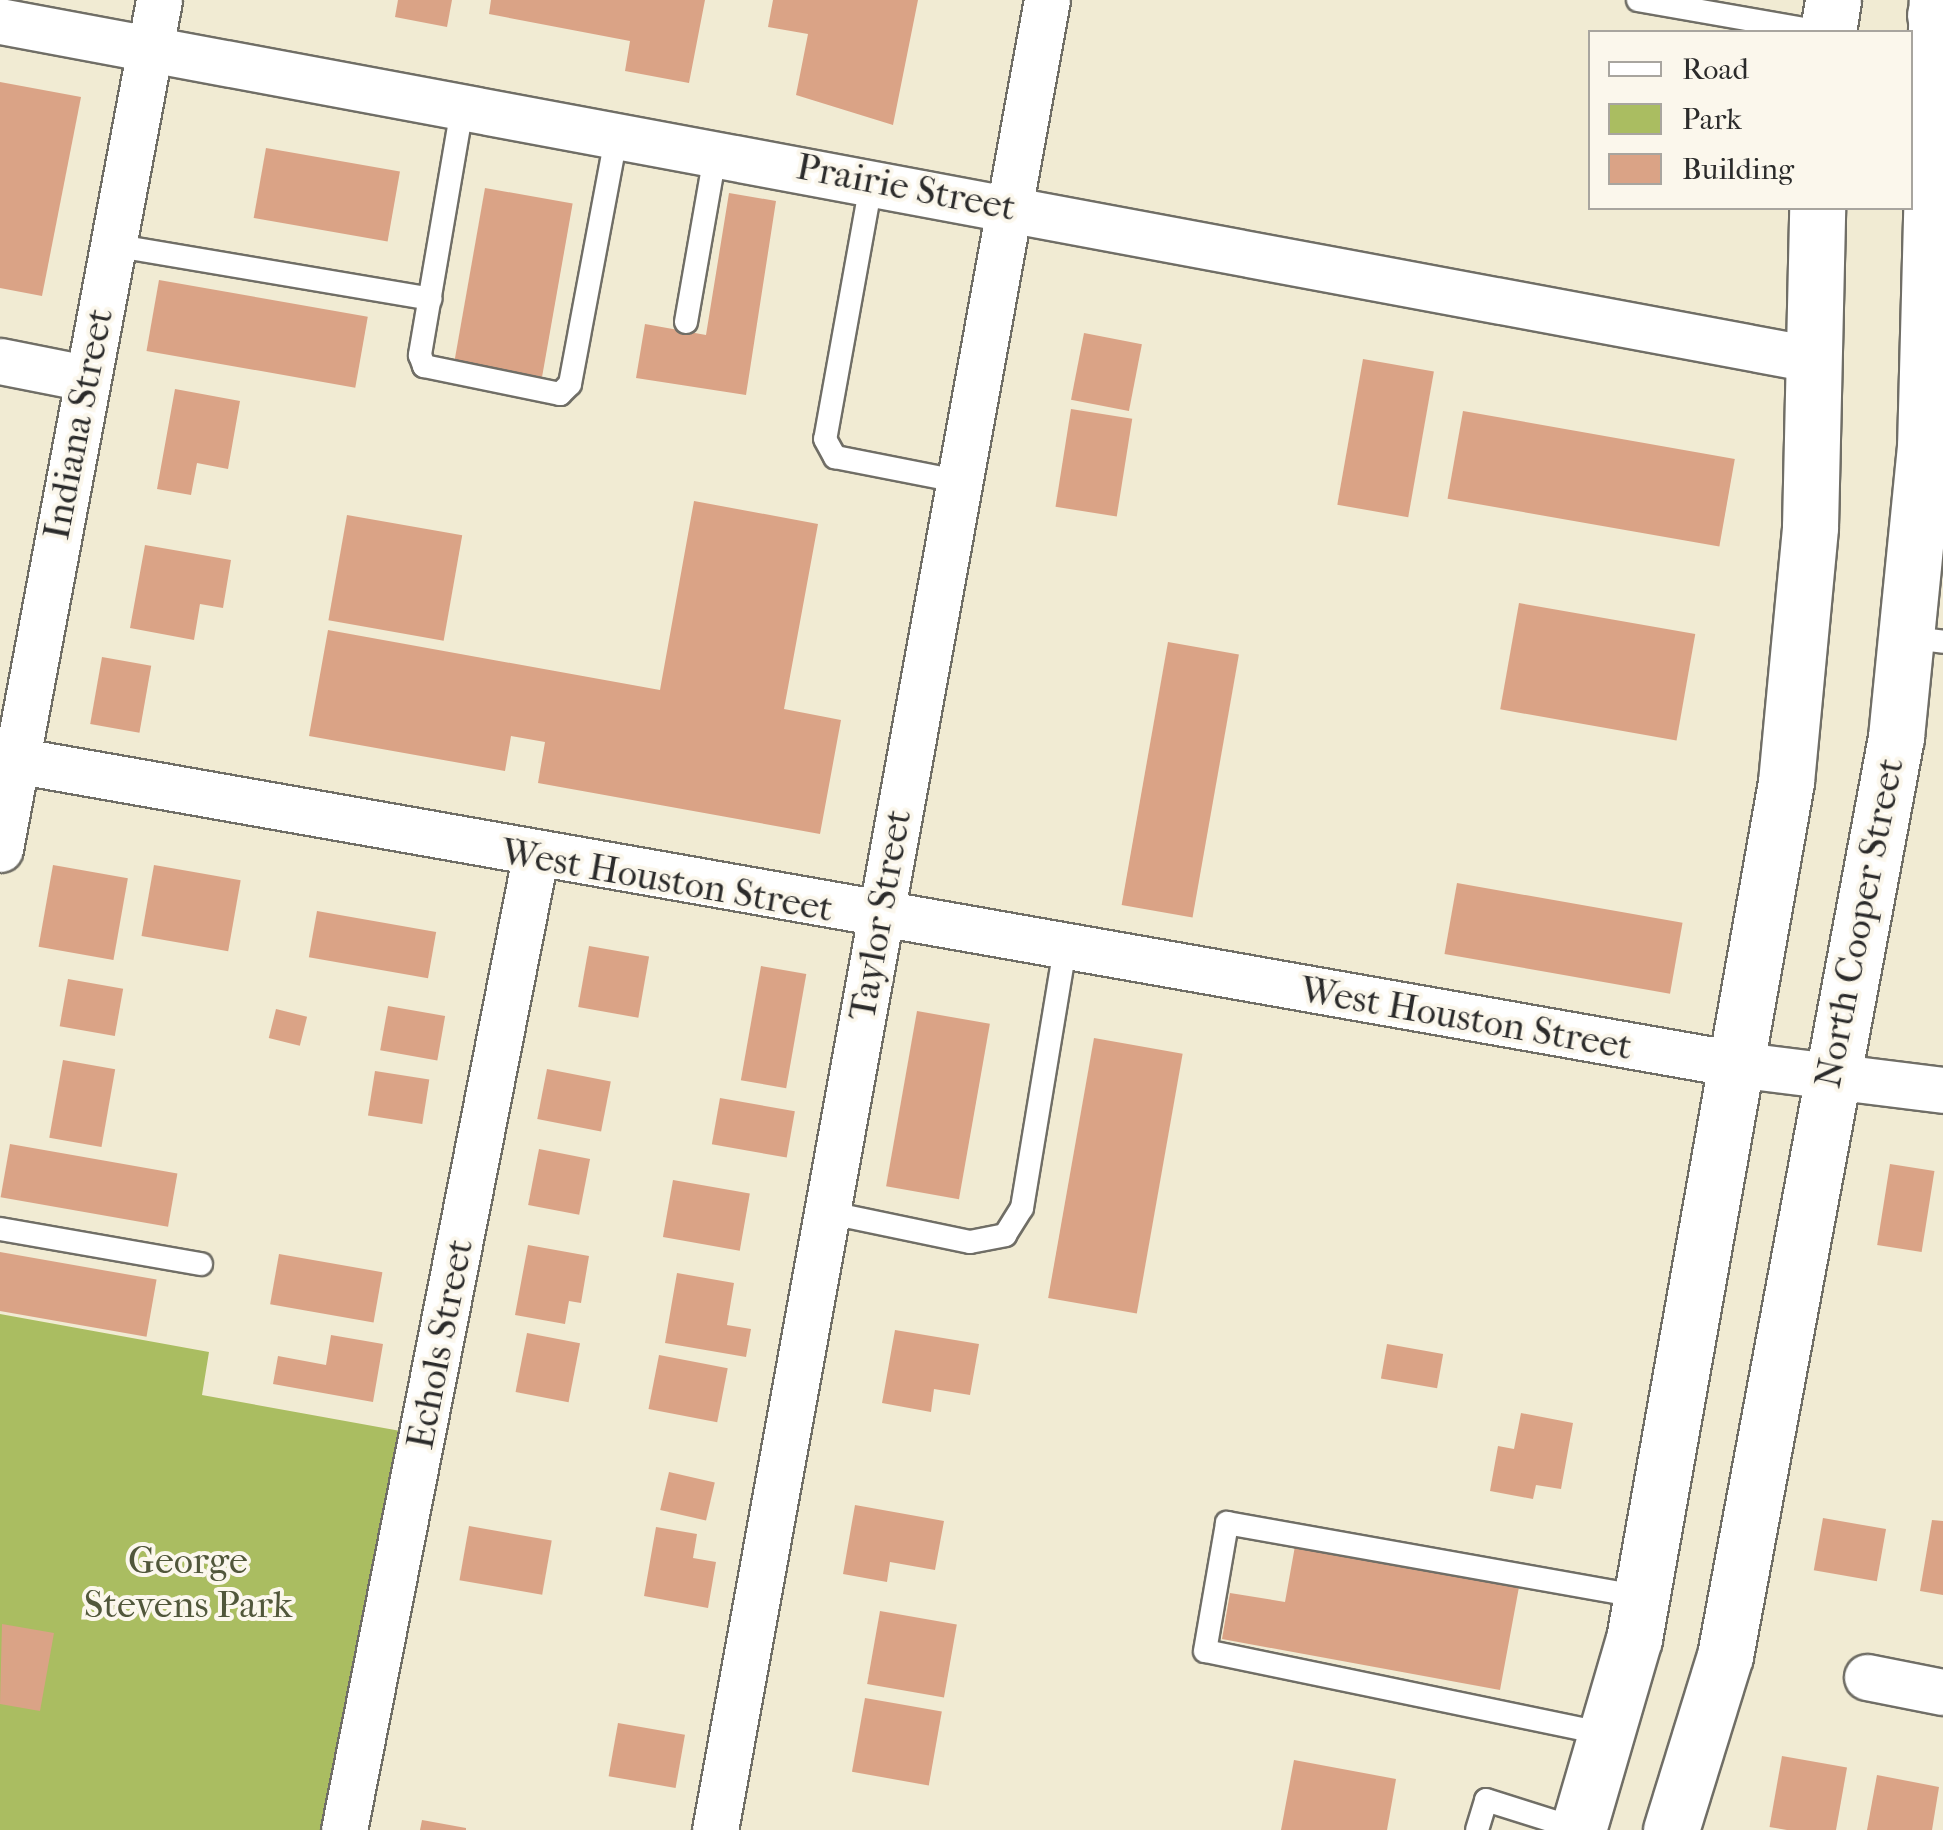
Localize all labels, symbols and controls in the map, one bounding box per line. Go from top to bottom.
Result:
legend [1588,30,1913,210]
text: Road [1682,52,1749,87]
text: Park [1682,102,1742,137]
street label: Prairie Street [793,143,1019,231]
text: Building [1682,152,1794,187]
street label: Indiana Street [33,305,123,543]
street label: North Cooper Street [1805,754,1913,1092]
street label: Taylor Street [839,806,921,1024]
street label: West Houston Street [497,828,837,932]
street label: West Houston Street [1296,966,1636,1070]
street label: Echols Street [397,1235,483,1453]
park label: George Stevens Park [84,1538,292,1628]

